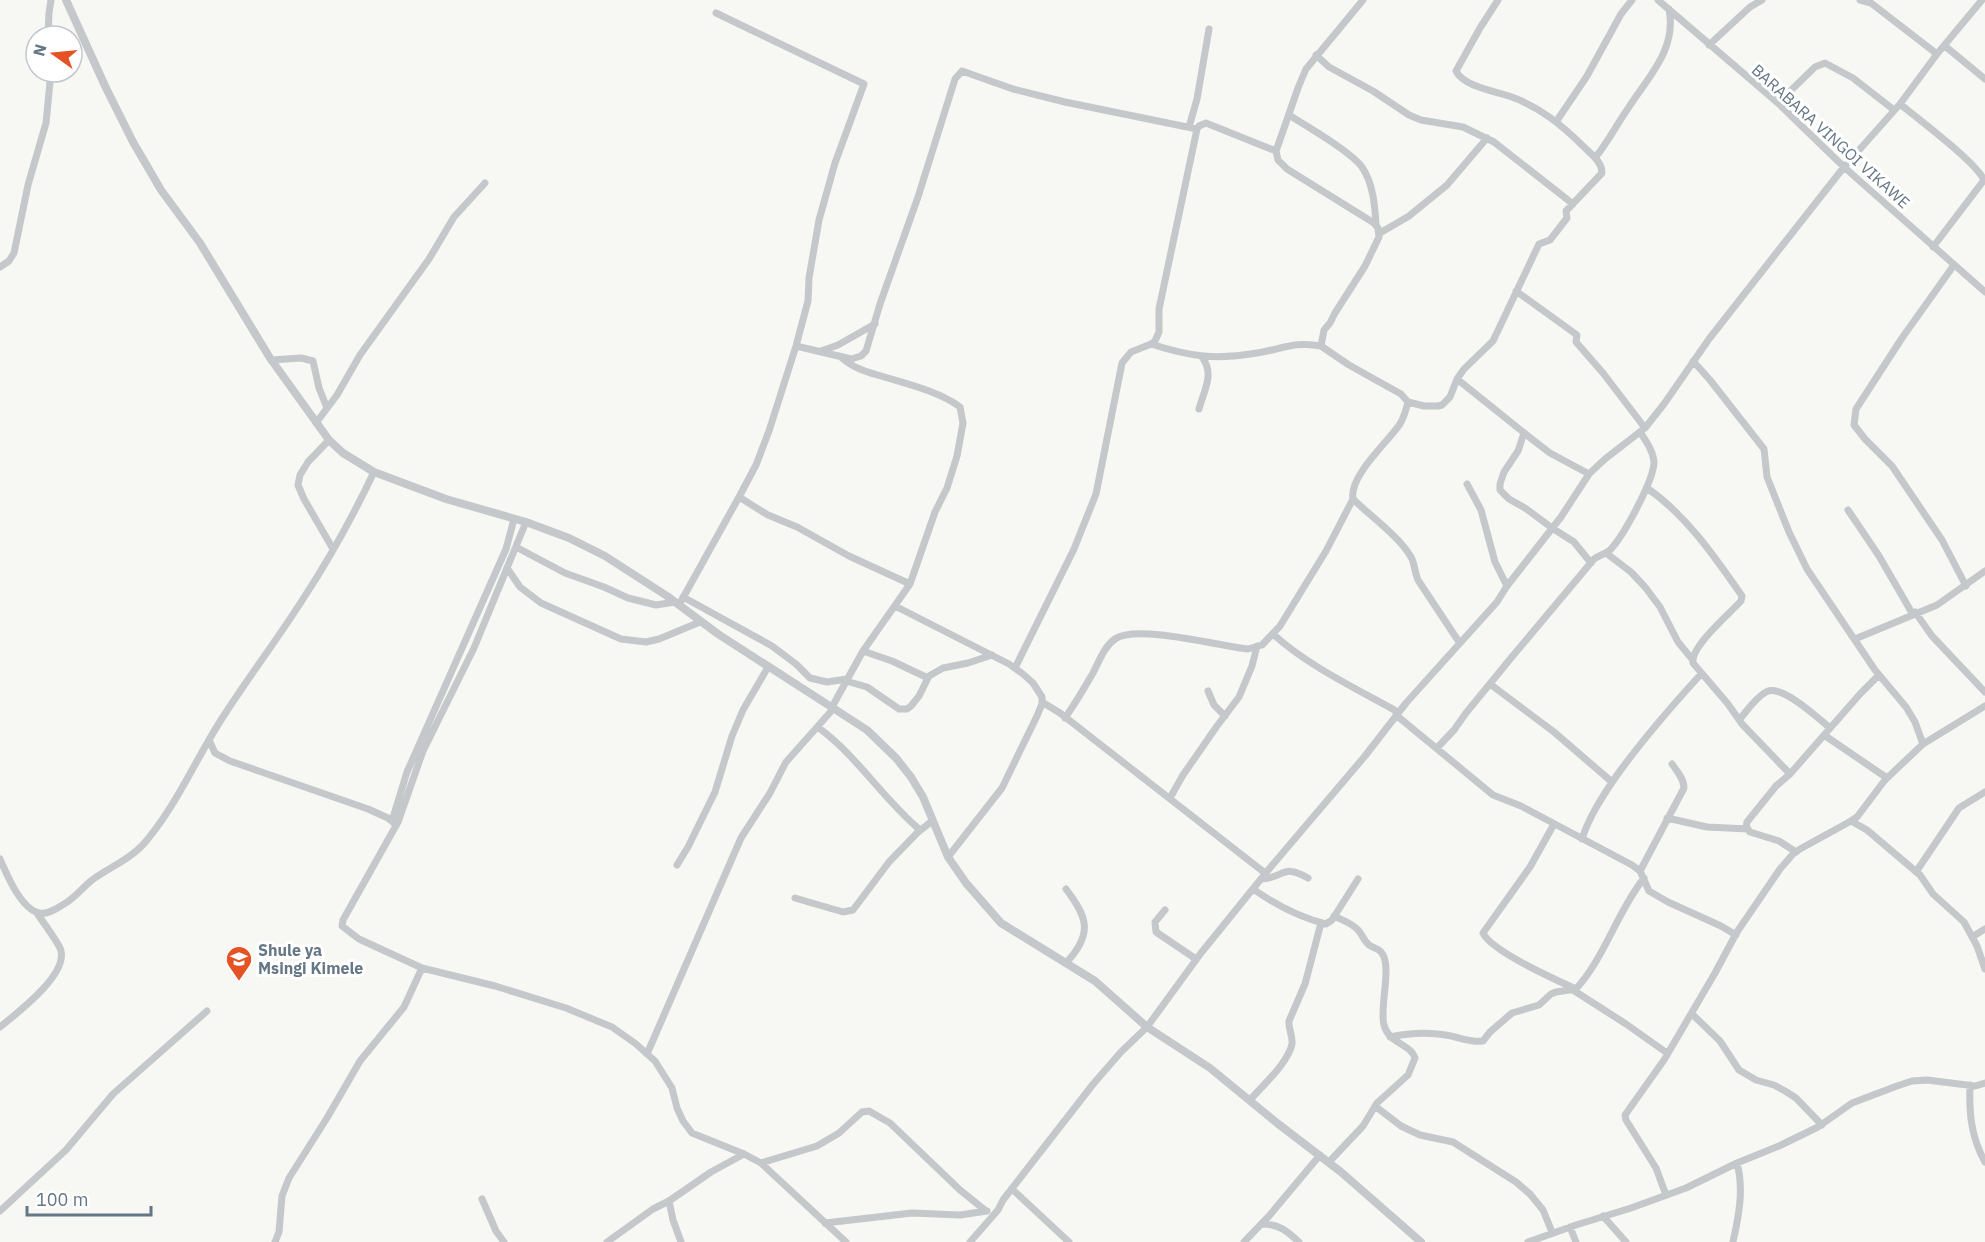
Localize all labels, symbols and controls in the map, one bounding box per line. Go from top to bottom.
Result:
north arrow [24,24,84,84]
text: N [28,42,51,58]
street label: BARABARA VINGOI VIKAWE [1748,60,1914,212]
place label: Shule ya Msingi Kimele [258,940,363,978]
school or university icon: Shule ya Msingi Kimele [224,944,254,982]
scale bar [27,1179,152,1217]
text: 100 m [36,1188,88,1211]

